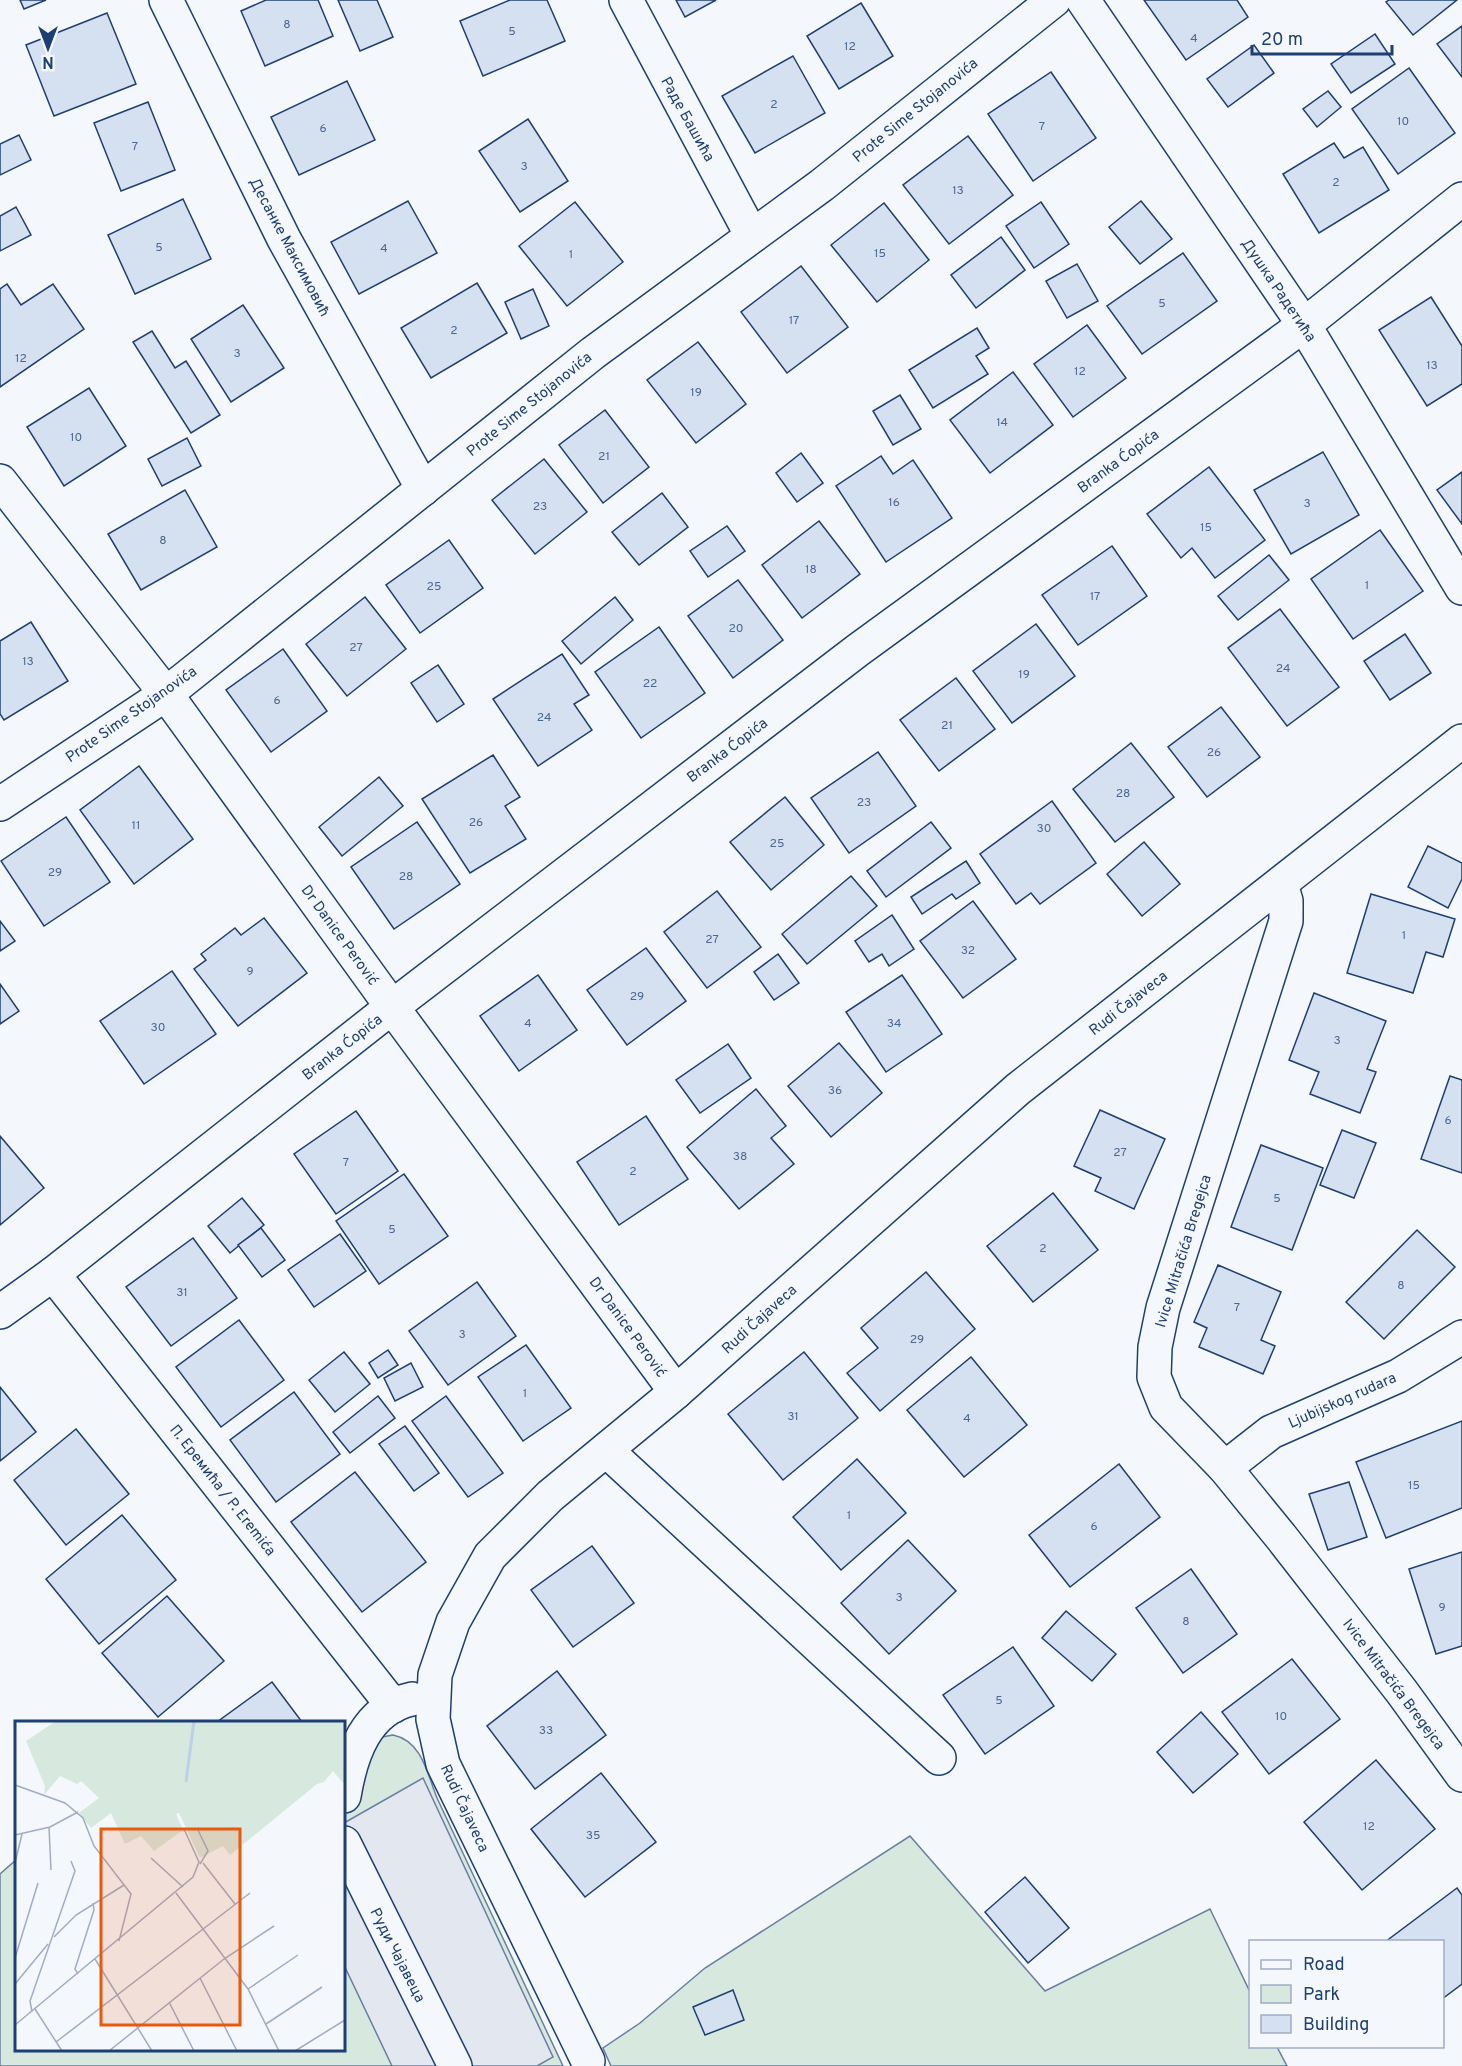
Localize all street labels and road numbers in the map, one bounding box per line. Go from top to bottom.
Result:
street label: Prote Sime Stojanovića [849,55,982,168]
street label: Раде Башића [655,74,718,166]
street label: Десанке Максимовић [244,175,333,320]
street label: Душка Радетића [1236,235,1319,346]
street label: Prote Sime Stojanovića [463,349,596,462]
street label: Branka Ćopića [1073,425,1164,498]
street label: Prote Sime Stojanovića [63,663,201,768]
street label: Branka Ćopića [682,713,772,788]
street label: Dr Danice Perović [296,882,382,990]
street label: Rudi Čajaveca [1084,966,1172,1041]
street label: Branka Ćopića [298,1009,387,1085]
street label: Ivice Mitračića Bregejca [1152,1173,1217,1330]
street label: Dr Danice Perović [584,1274,670,1382]
street label: Rudi Čajaveca [717,1280,802,1359]
street label: Ljubijskog rudara [1286,1369,1400,1434]
street label: П. Еремића / P. Eremića [165,1421,279,1560]
street label: Ivice Mitračića Bregejca [1337,1616,1448,1754]
street label: Rudi Čajaveca [435,1761,494,1856]
street label: Руди Чајавеца [365,1905,429,2006]

